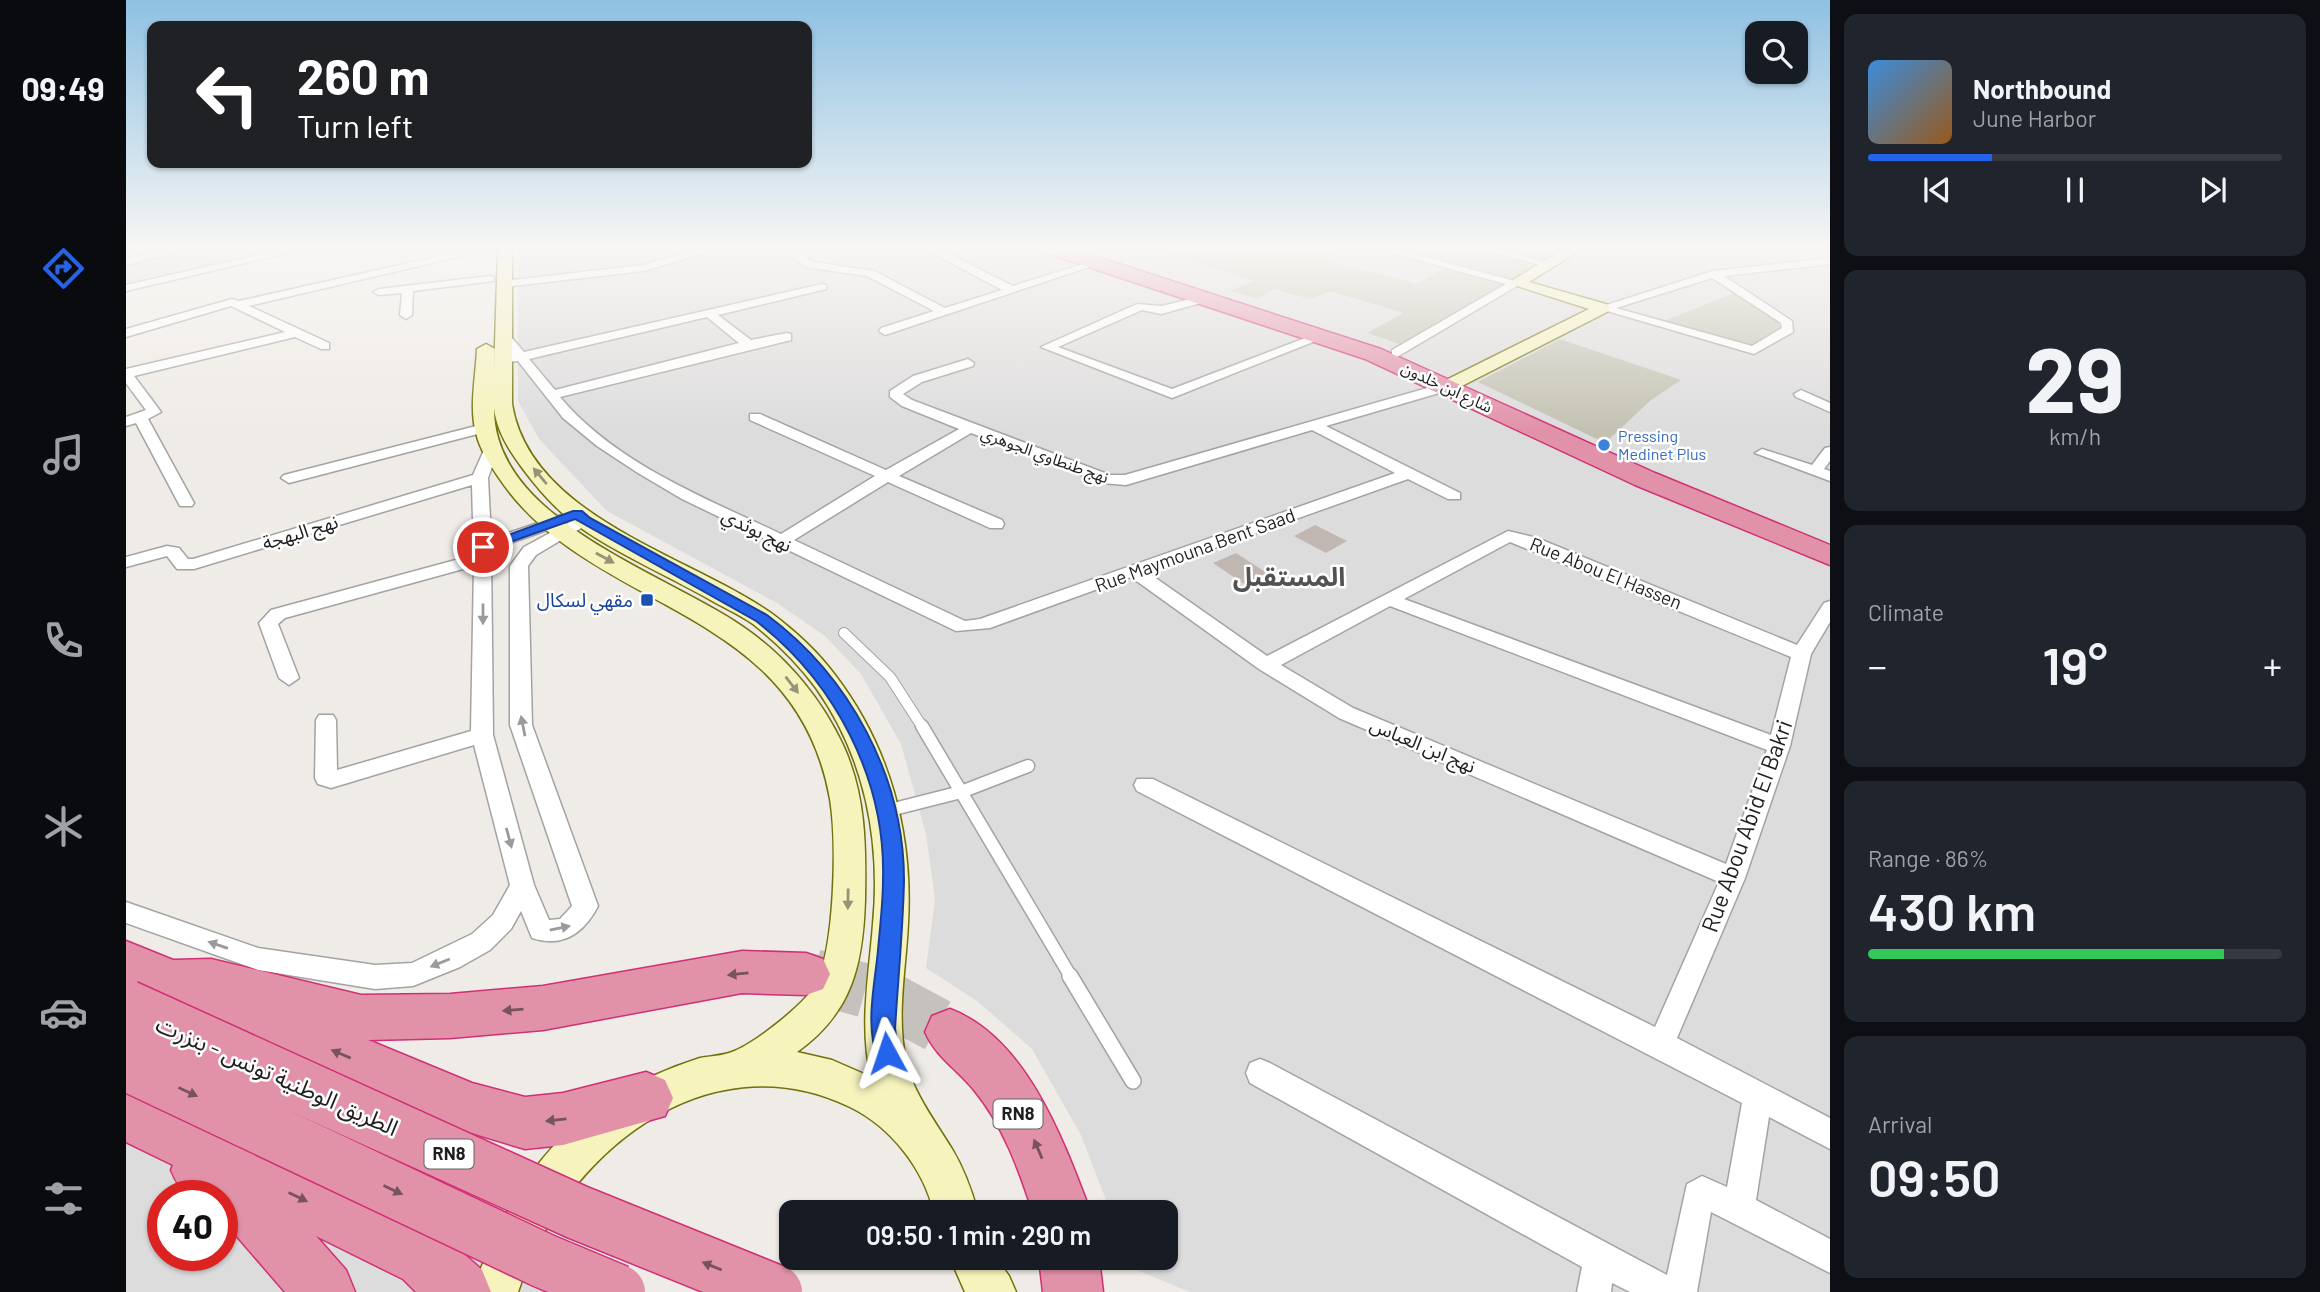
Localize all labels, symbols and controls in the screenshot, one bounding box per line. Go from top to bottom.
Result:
map controls [1745,21,1808,84]
button: search [1745,21,1808,84]
text: 260 m [297,46,429,105]
icon: left [182,49,273,140]
text: 09:49 [21,69,105,107]
text: Northbound [1973,73,2111,104]
text: June Harbor [1973,104,2096,132]
text: Turn left [297,106,414,144]
icon: previous [1918,171,1956,209]
icon: pause [2056,171,2094,209]
icon: next [2194,171,2232,209]
icon: directions [39,244,88,293]
text: 29 [2025,322,2125,431]
street label: شارع ابن خلدون [1397,357,1496,420]
text: km/h [2049,422,2101,450]
street label: نهج طنطاوي الجوهري [977,423,1111,490]
place label: Pressing Medinet Plus [1618,426,1706,463]
icon: music [39,430,88,479]
marker: Pressing Medinet Plus [1596,437,1612,453]
one-way arrow [532,467,547,485]
street label: نهج بوثدي [716,503,796,560]
street label: Rue Maymouna Bent Saad [1092,503,1298,596]
street label: نهج البهجة [259,509,342,558]
pin [453,517,513,577]
icon: arrive [464,528,502,566]
street label: Rue Abou El Hassen [1527,532,1686,614]
one-way arrow [596,552,615,564]
district label: المستقبل [1233,560,1345,592]
place label: مقهي لسكال [537,588,633,615]
marker: مقهي لسكال [639,592,655,608]
text: Climate [1868,598,1944,626]
one-way arrow [477,603,489,625]
icon: phone [39,616,88,665]
text: 19° [2042,633,2108,695]
text: − [1868,642,1887,688]
text: + [2263,642,2282,688]
one-way arrow [785,676,799,694]
street label: نهج ابن العباس [1365,712,1479,781]
one-way arrow [517,715,528,737]
street label: Rue Abou Abid El Bakri [1695,716,1798,936]
icon: climate [39,802,88,851]
one-way arrow [505,828,515,849]
text: Range · 86% [1868,844,1988,872]
text: 430 km [1868,879,2036,941]
one-way arrow [842,888,854,910]
one-way arrow [550,922,572,933]
one-way arrow [208,939,229,950]
one-way arrow [429,958,450,969]
one-way arrow [726,968,748,979]
icon: car [39,988,88,1037]
one-way arrow [502,1005,524,1016]
street label: الطريق الوطنية تونس - بنزرت [152,1009,403,1142]
position arrow [850,1016,924,1090]
one-way arrow [331,1048,351,1060]
one-way arrow [178,1087,198,1098]
road number: RN8 [994,1100,1043,1128]
text: Arrival [1868,1110,1932,1138]
one-way arrow [544,1114,566,1125]
one-way arrow [1032,1139,1044,1159]
road number: RN8 [424,1140,474,1168]
text: 09:50 [1868,1145,2001,1207]
icon: filters [39,1174,88,1223]
speed limit sign: 40 [147,1180,238,1271]
one-way arrow [383,1184,403,1195]
one-way arrow [288,1192,308,1203]
text: 09:50 · 1 min · 290 m [866,1219,1091,1250]
one-way arrow [701,1261,722,1272]

